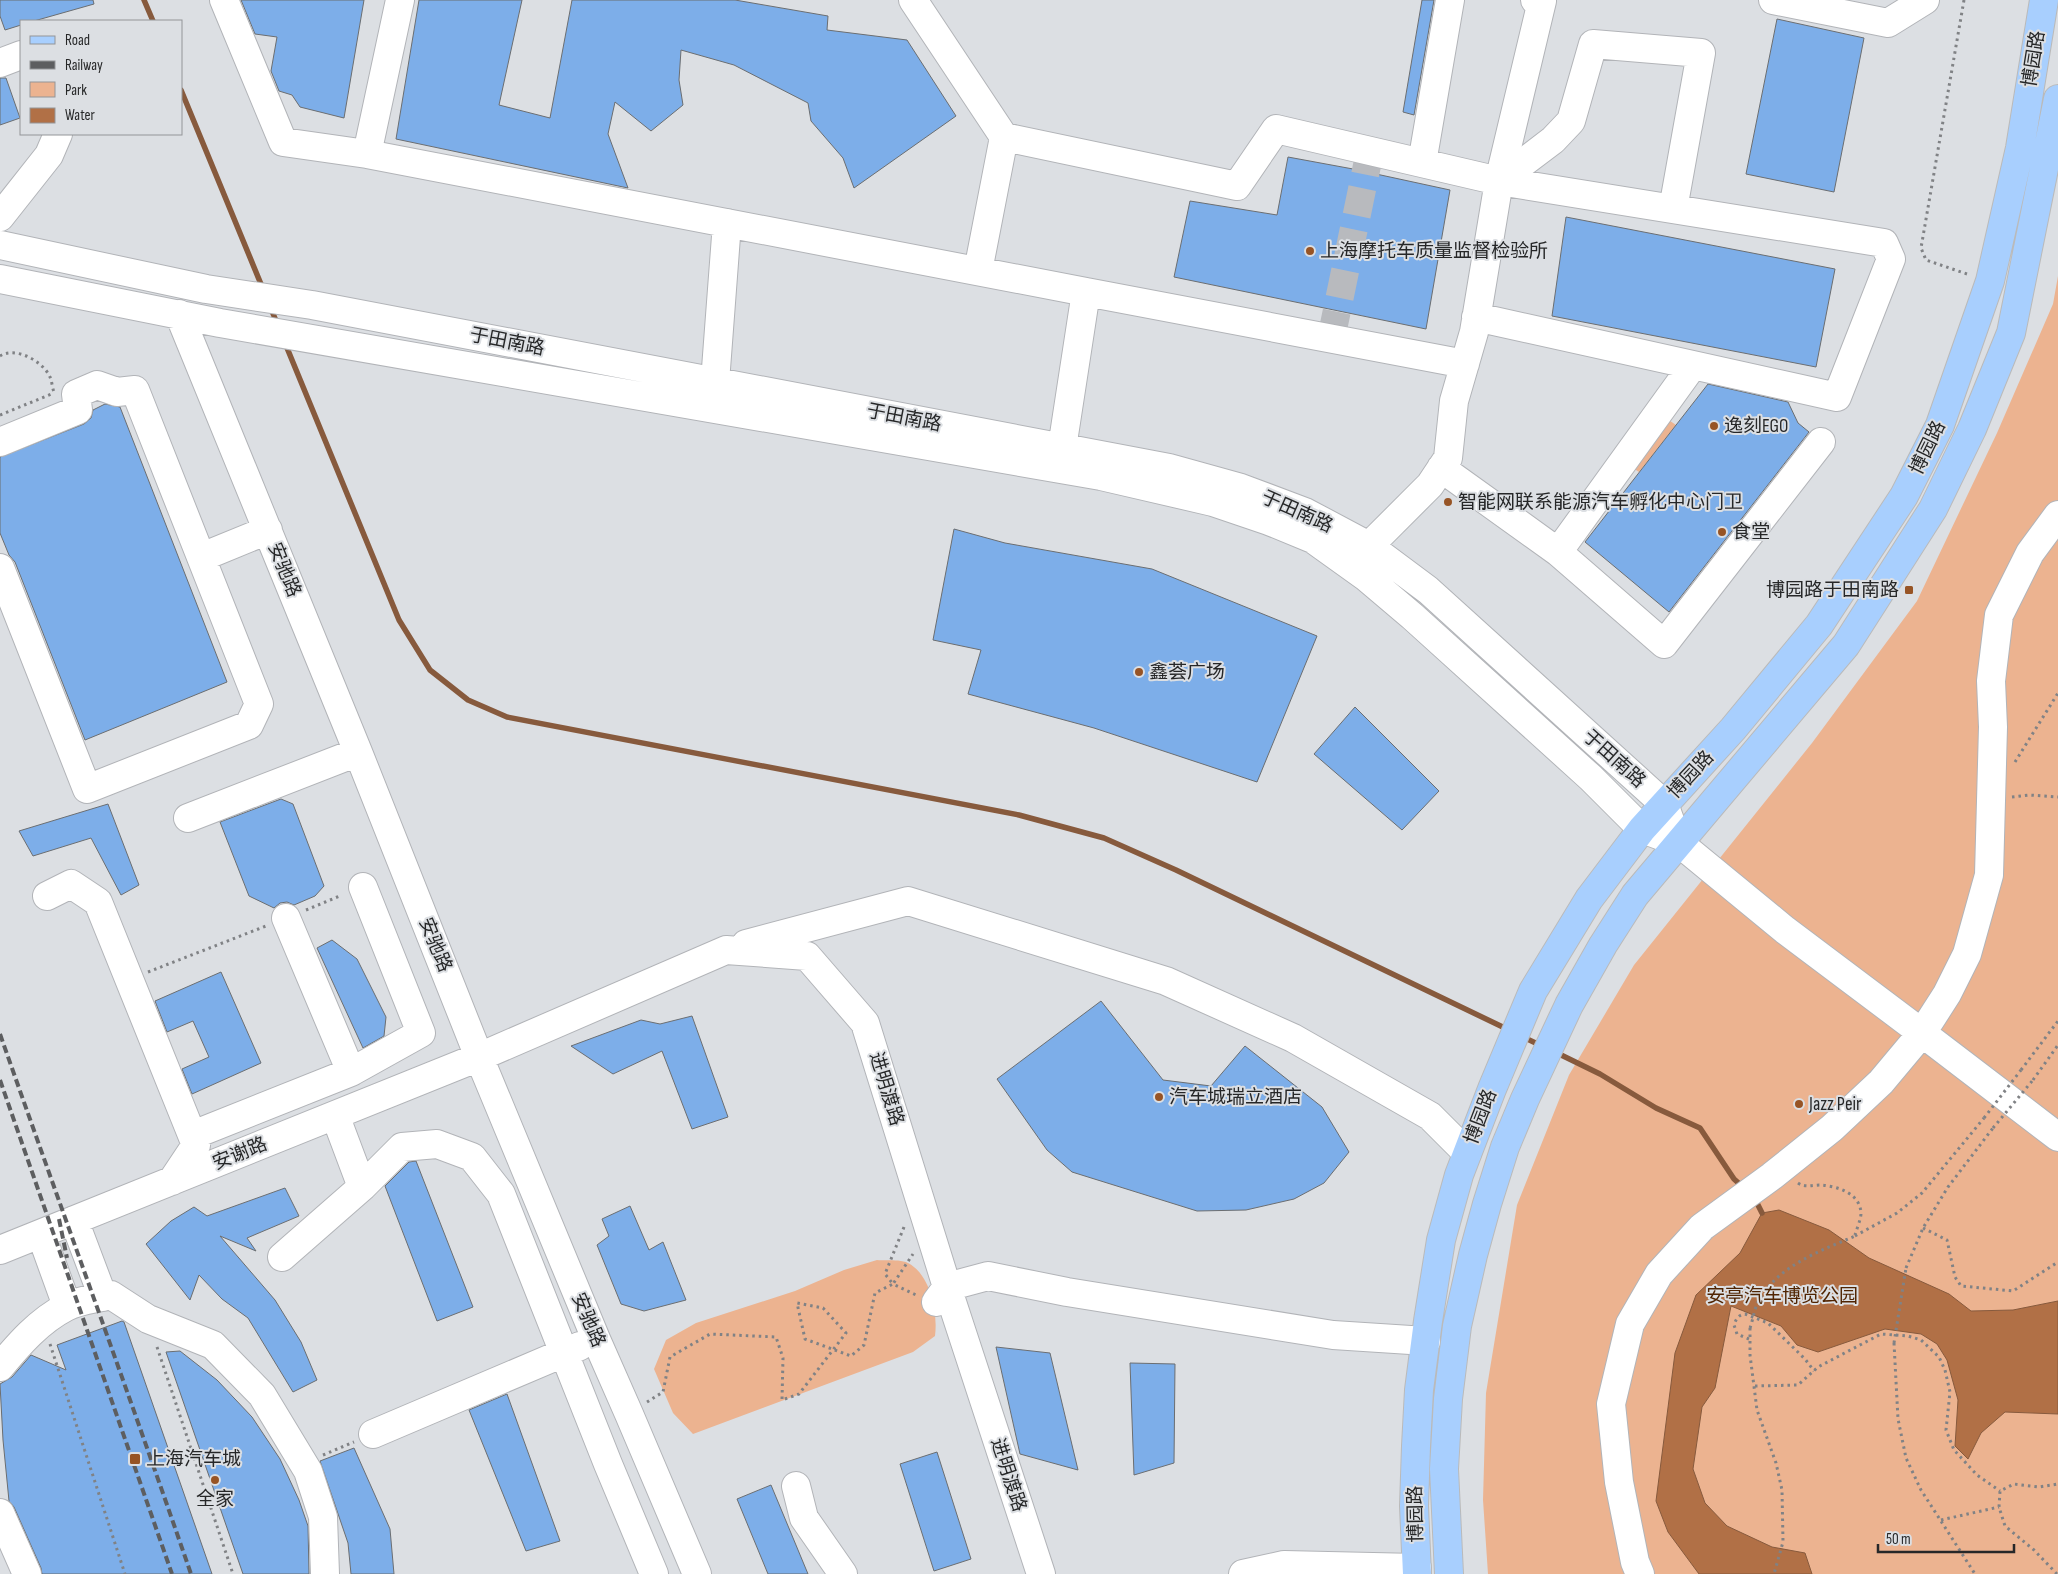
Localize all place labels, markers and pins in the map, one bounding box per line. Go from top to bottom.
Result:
place label: 上海摩托车质量监督检验所 [1320,240,1548,263]
marker: 上海摩托车质量监督检验所 [1304,245,1316,257]
place label: 逸刻EGO [1724,415,1788,438]
marker: 逸刻EGO [1708,420,1720,432]
place label: 智能网联系能源汽车孵化中心门卫 [1458,491,1743,514]
marker: 智能网联系能源汽车孵化中心门卫 [1442,496,1454,508]
place label: 食堂 [1732,521,1770,544]
marker: 食堂 [1716,526,1728,538]
place label: 博园路于田南路 [1766,579,1899,602]
marker: 博园路于田南路 [1903,584,1915,596]
place label: 鑫荟广场 [1149,661,1225,684]
marker: 鑫荟广场 [1133,666,1145,678]
place label: 汽车城瑞立酒店 [1169,1086,1302,1109]
marker: 汽车城瑞立酒店 [1153,1091,1165,1103]
place label: Jazz Peir [1808,1093,1862,1116]
marker: Jazz Peir [1793,1098,1805,1110]
place label: 上海汽车城 [146,1448,241,1471]
marker: 上海汽车城 [128,1452,142,1466]
marker: 全家 [209,1474,221,1486]
place label: 全家 [196,1488,234,1511]

